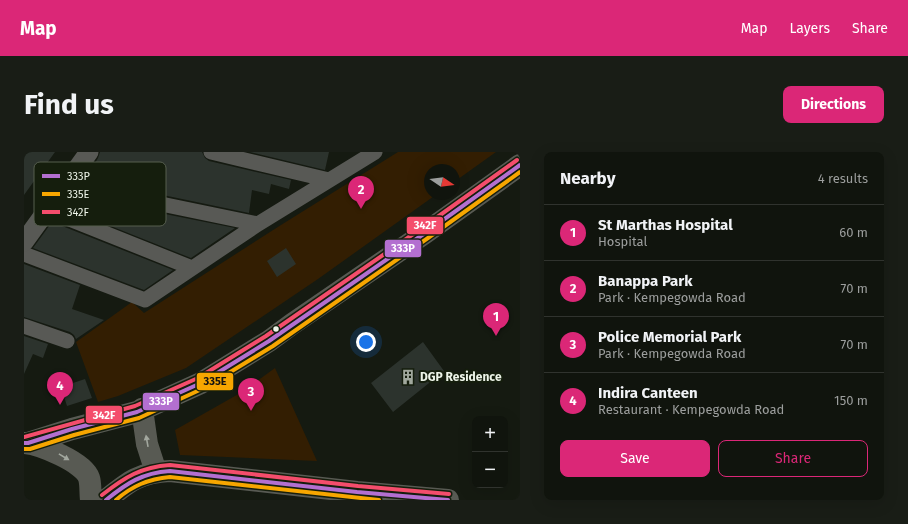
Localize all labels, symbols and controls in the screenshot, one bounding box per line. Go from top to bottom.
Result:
text: Map [20,17,57,40]
text: Map [741,20,767,37]
text: Layers [789,20,830,37]
text: Share [852,20,888,37]
button: Directions [783,86,884,123]
text: Find us [24,88,114,121]
legend [34,162,166,226]
north arrow [424,164,460,200]
text: Nearby [560,168,615,189]
text: 333P [67,170,90,183]
text: 4 results [818,171,868,186]
pin: 2 [348,176,374,209]
text: 335E [67,188,89,201]
text: 342F [67,206,90,219]
line badge: 342F [406,216,444,235]
text: St Marthas Hospital [598,216,733,234]
text: 342F [413,219,437,232]
text: 1 [570,225,576,240]
text: 60 m [839,225,868,240]
text: Hospital [598,234,647,249]
line badge: 333P [384,239,422,258]
text: 333P [390,242,415,255]
text: Banappa Park [598,272,693,290]
text: 2 [570,281,576,296]
text: 70 m [841,281,868,296]
text: Park · Kempegowda Road [598,290,746,305]
pin: 1 [483,303,509,336]
unlabelled marker [271,324,281,334]
text: Police Memorial Park [598,328,741,346]
your location [356,332,376,352]
text: 3 [570,337,576,352]
text: 70 m [841,337,868,352]
text: Park · Kempegowda Road [598,346,746,361]
building icon: DGP Residence [399,368,417,386]
place label: DGP Residence [420,370,502,384]
pin: 4 [47,372,73,405]
line badge: 335E [196,372,234,391]
text: 335E [202,375,227,388]
pin: 3 [238,378,264,411]
text: Indira Canteen [598,384,698,402]
line badge: 333P [142,392,180,411]
text: 4 [569,393,577,408]
text: 150 m [834,393,868,408]
text: 333P [148,395,173,408]
text: Restaurant · Kempegowda Road [598,402,784,417]
line badge: 342F [85,405,123,424]
text: 342F [92,409,116,422]
map controls [472,416,508,488]
button: + [472,416,508,452]
one-way arrow [144,435,150,447]
button: Save [560,440,710,477]
button: Share [718,440,868,477]
button: − [472,452,508,488]
one-way arrow [59,453,69,461]

